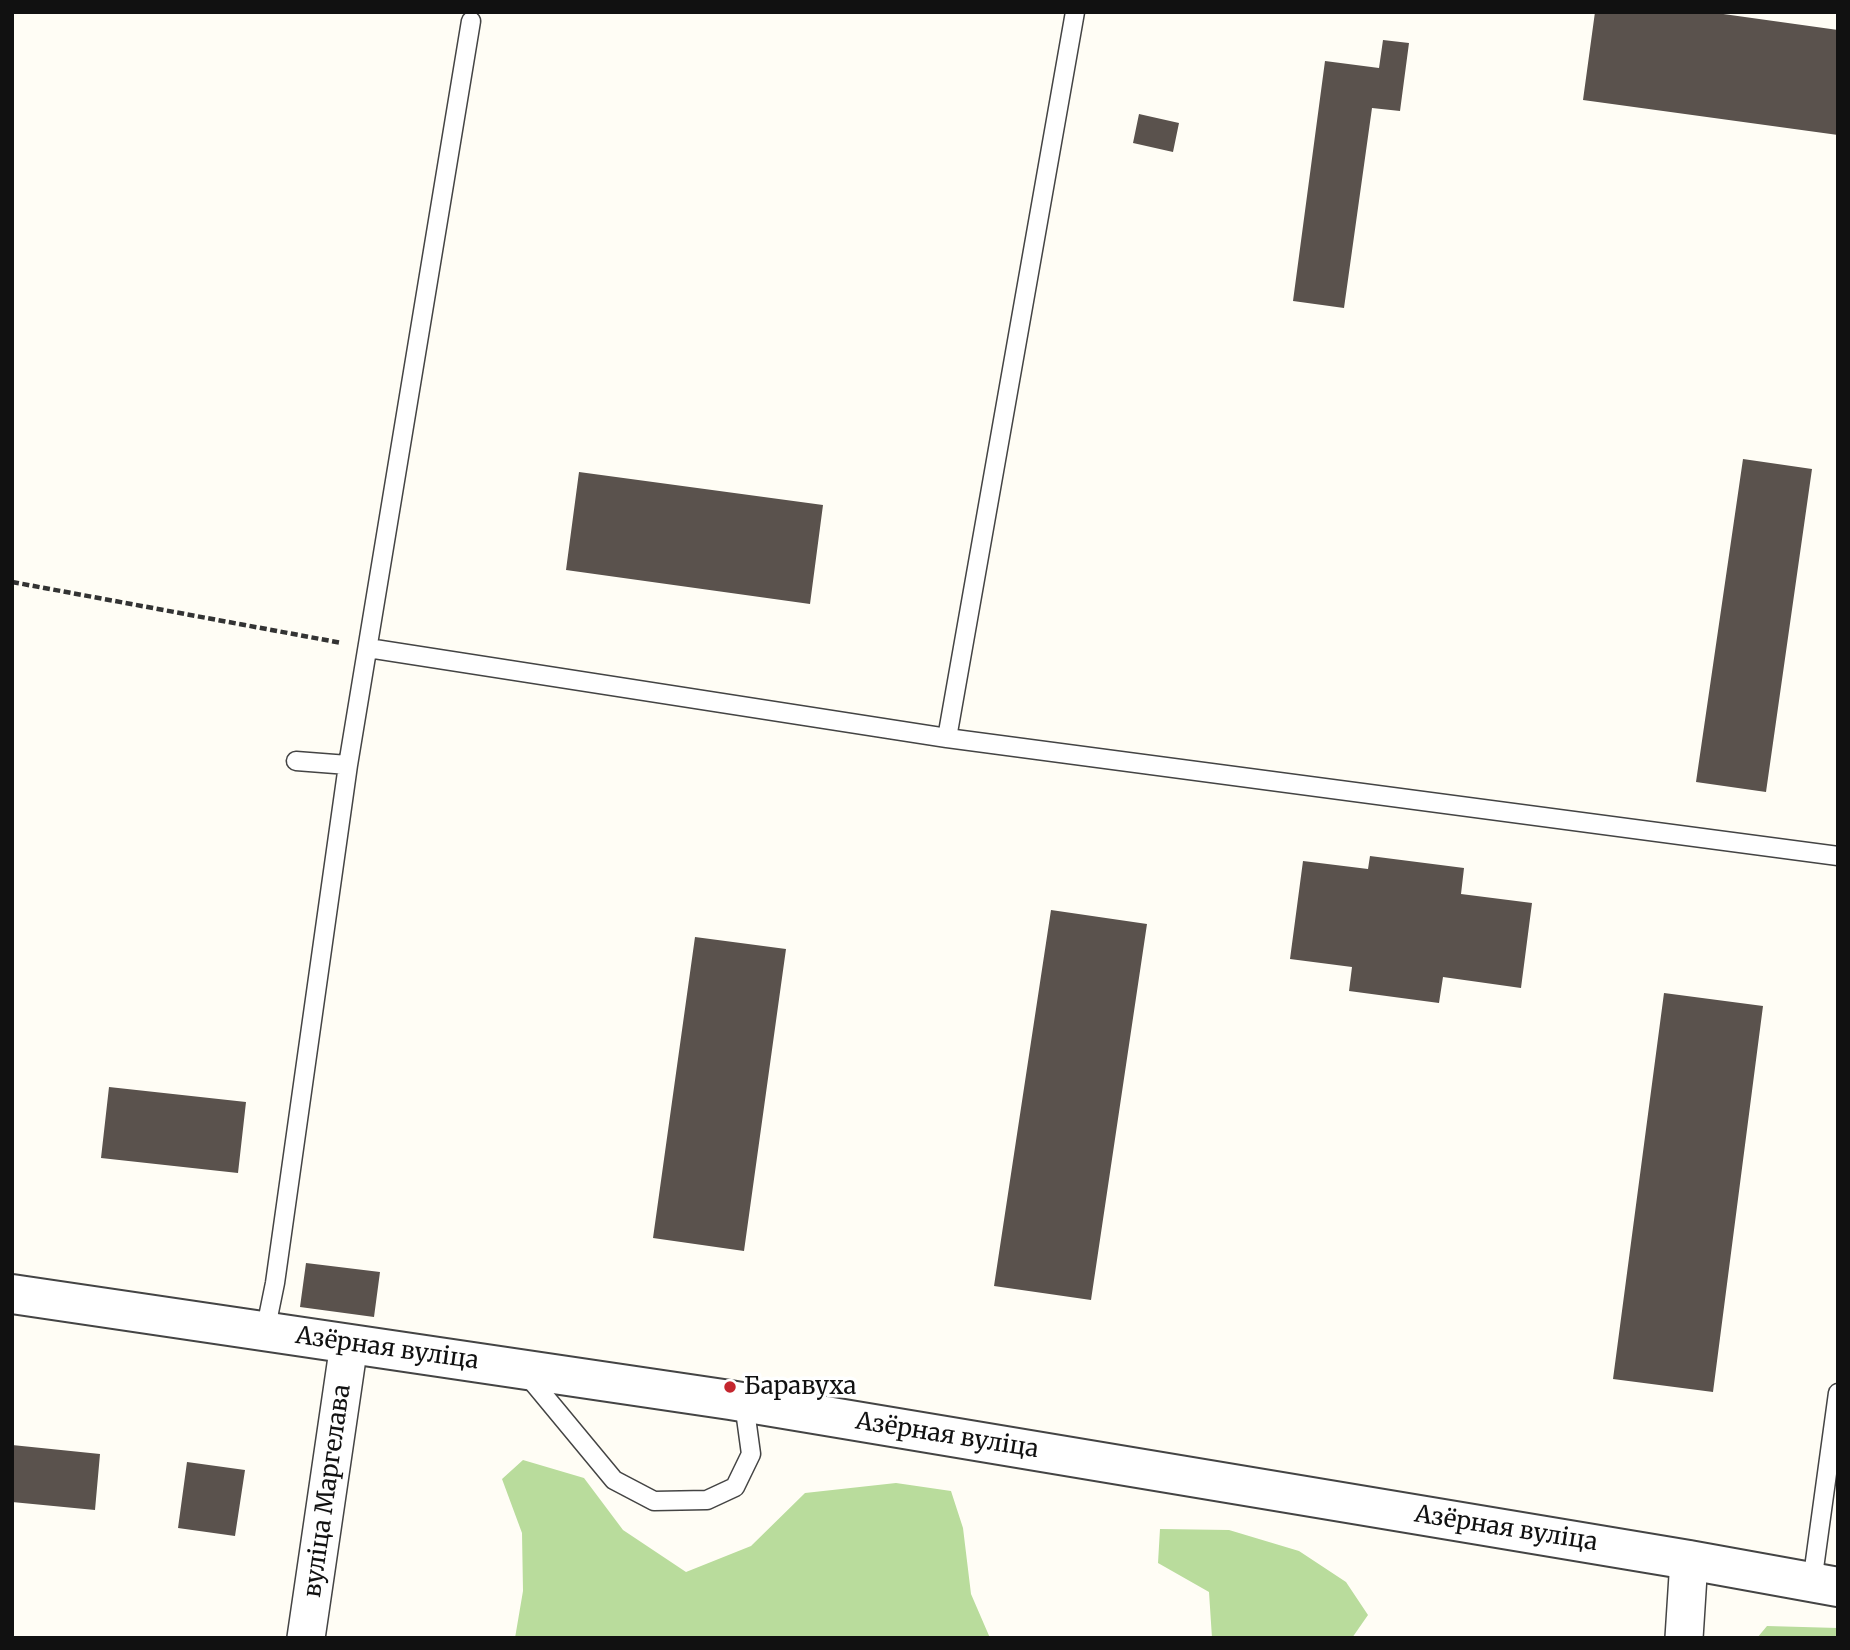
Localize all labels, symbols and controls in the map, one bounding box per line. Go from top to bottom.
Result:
street label: Азёрная вуліца [294,1322,480,1376]
place label: Баравуха [744,1373,856,1401]
marker: Баравуха [722,1379,738,1395]
street label: вуліца Маргелава [299,1383,357,1599]
street label: Азёрная вуліца [854,1407,1040,1465]
street label: Азёрная вуліца [1413,1500,1599,1558]

